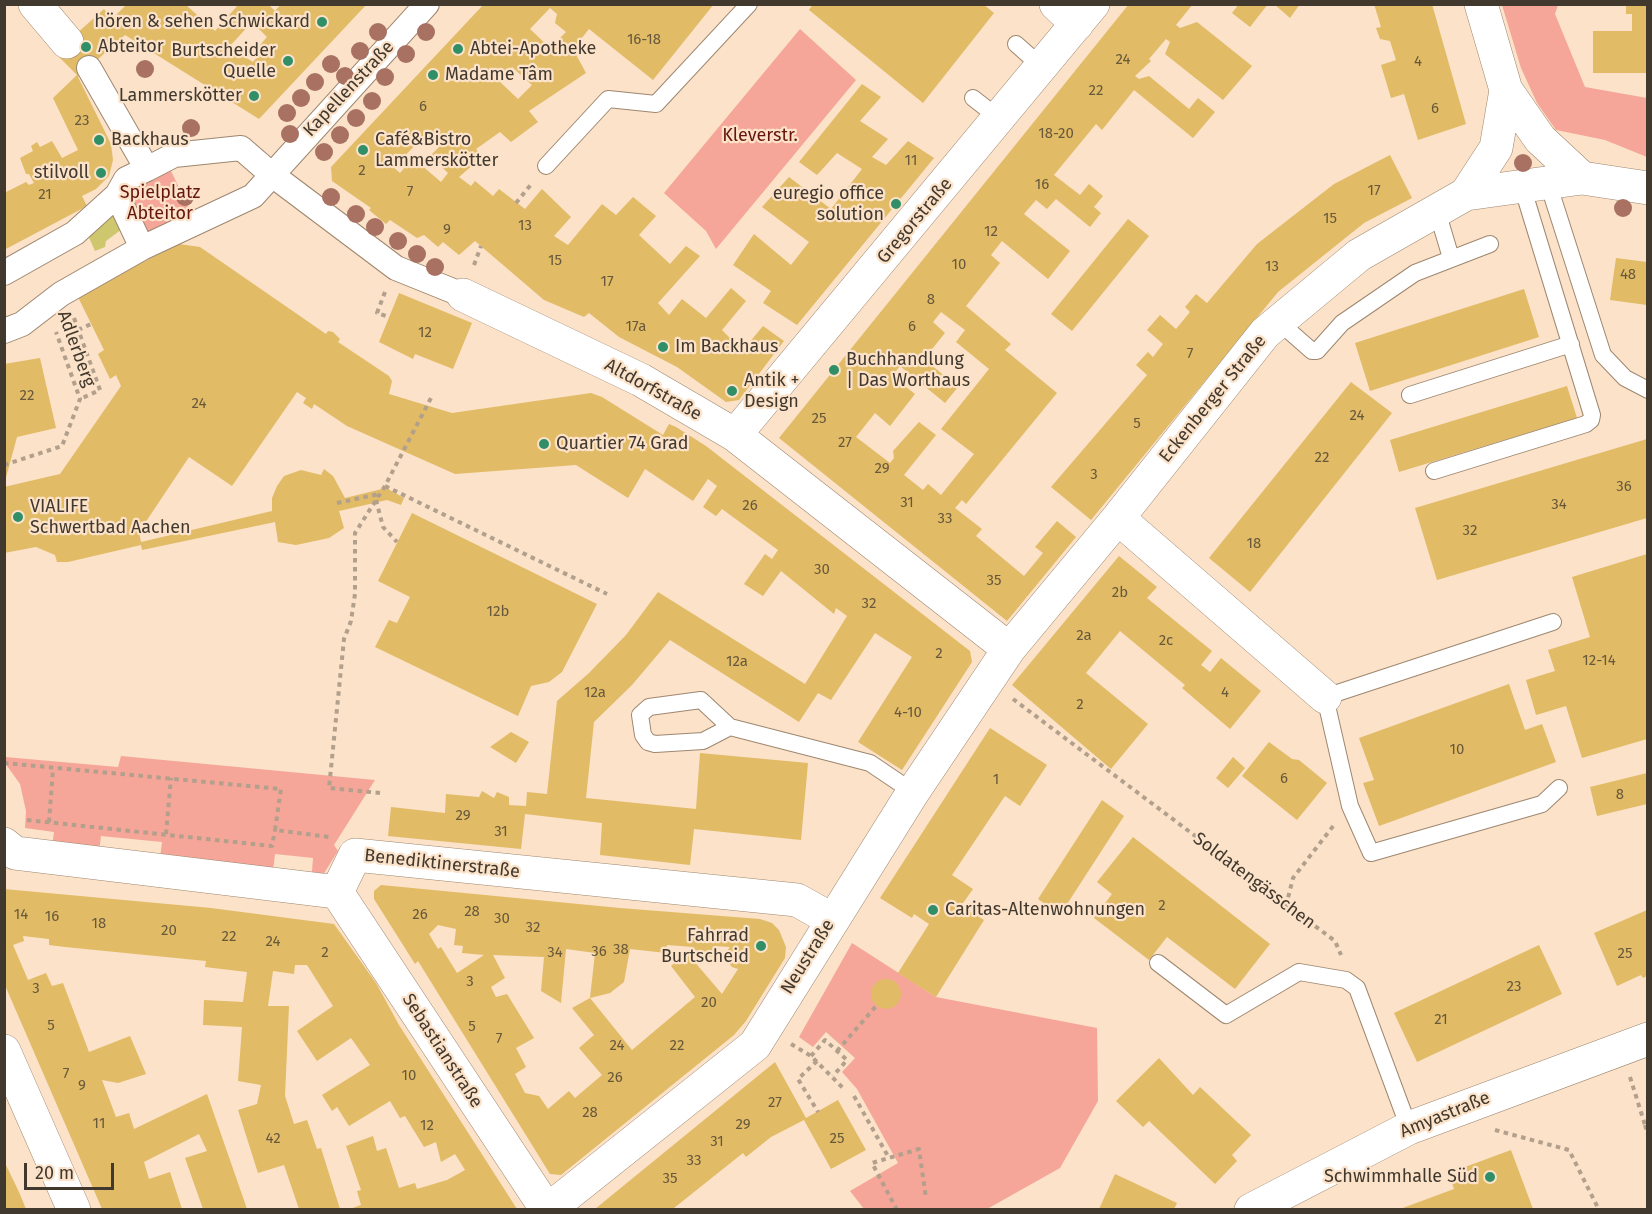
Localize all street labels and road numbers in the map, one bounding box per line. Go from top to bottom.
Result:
street label: Kapellenstraße [299,37,399,141]
street label: Gregorstraße [873,174,957,268]
street label: Adlerberg [52,308,100,390]
street label: Eckenberger Straße [1155,331,1271,467]
street label: Altdorfstraße [601,355,705,425]
street label: Soldatengässchen [1189,828,1319,934]
street label: Benediktinerstraße [363,845,521,883]
street label: Neustraße [777,916,839,998]
street label: Sebastianstraße [397,990,487,1112]
street label: Amyastraße [1397,1087,1493,1143]

